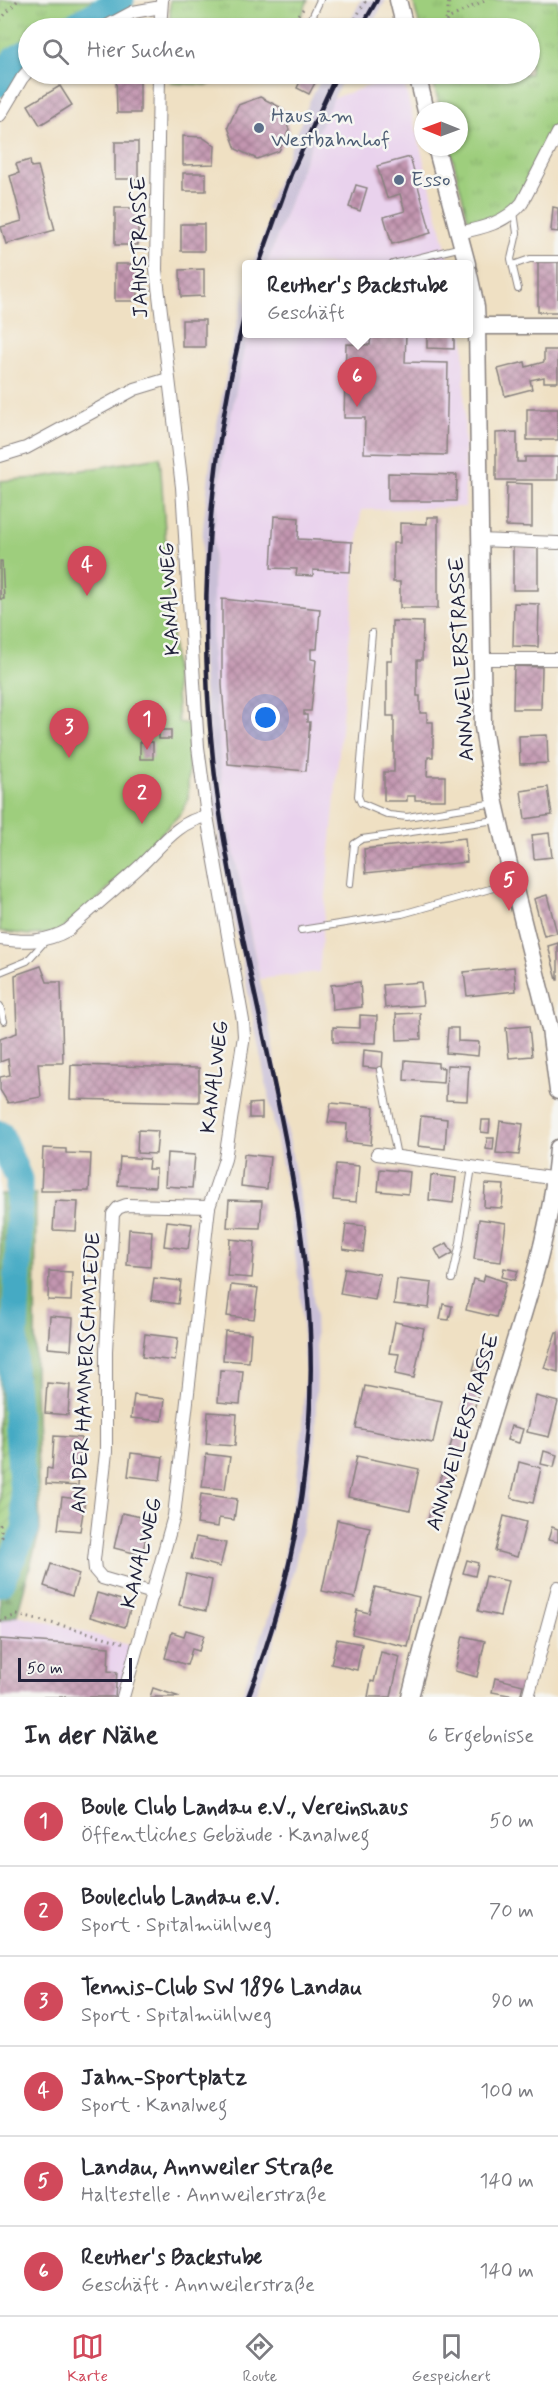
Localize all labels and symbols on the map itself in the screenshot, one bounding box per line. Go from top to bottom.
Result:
place label: Haus am Westbahnhof [271,102,390,154]
north arrow [414,102,468,156]
marker: Haus am Westbahnhof [252,121,266,135]
place label: Esso [411,166,450,194]
marker: Esso [392,173,406,187]
street label: JAHNSTRASSE [125,176,155,318]
pin: 6 [338,358,376,407]
street label: KANALWEG [153,542,187,656]
pin: 4 [68,546,106,596]
street label: ANNWEILERSTRASSE [443,556,481,762]
pin: 1 [128,700,166,750]
your location [251,703,280,732]
pin: 3 [50,708,88,758]
pin: 2 [122,774,162,824]
pin: 5 [490,862,528,911]
street label: KANALWEG [194,1019,236,1135]
street label: AN DER HAMMERSCHMIEDE [65,1232,107,1514]
street label: ANNWEILERSTRASSE [420,1330,506,1534]
street label: KANALWEG [115,1495,169,1611]
scale bar [18,1655,132,1682]

